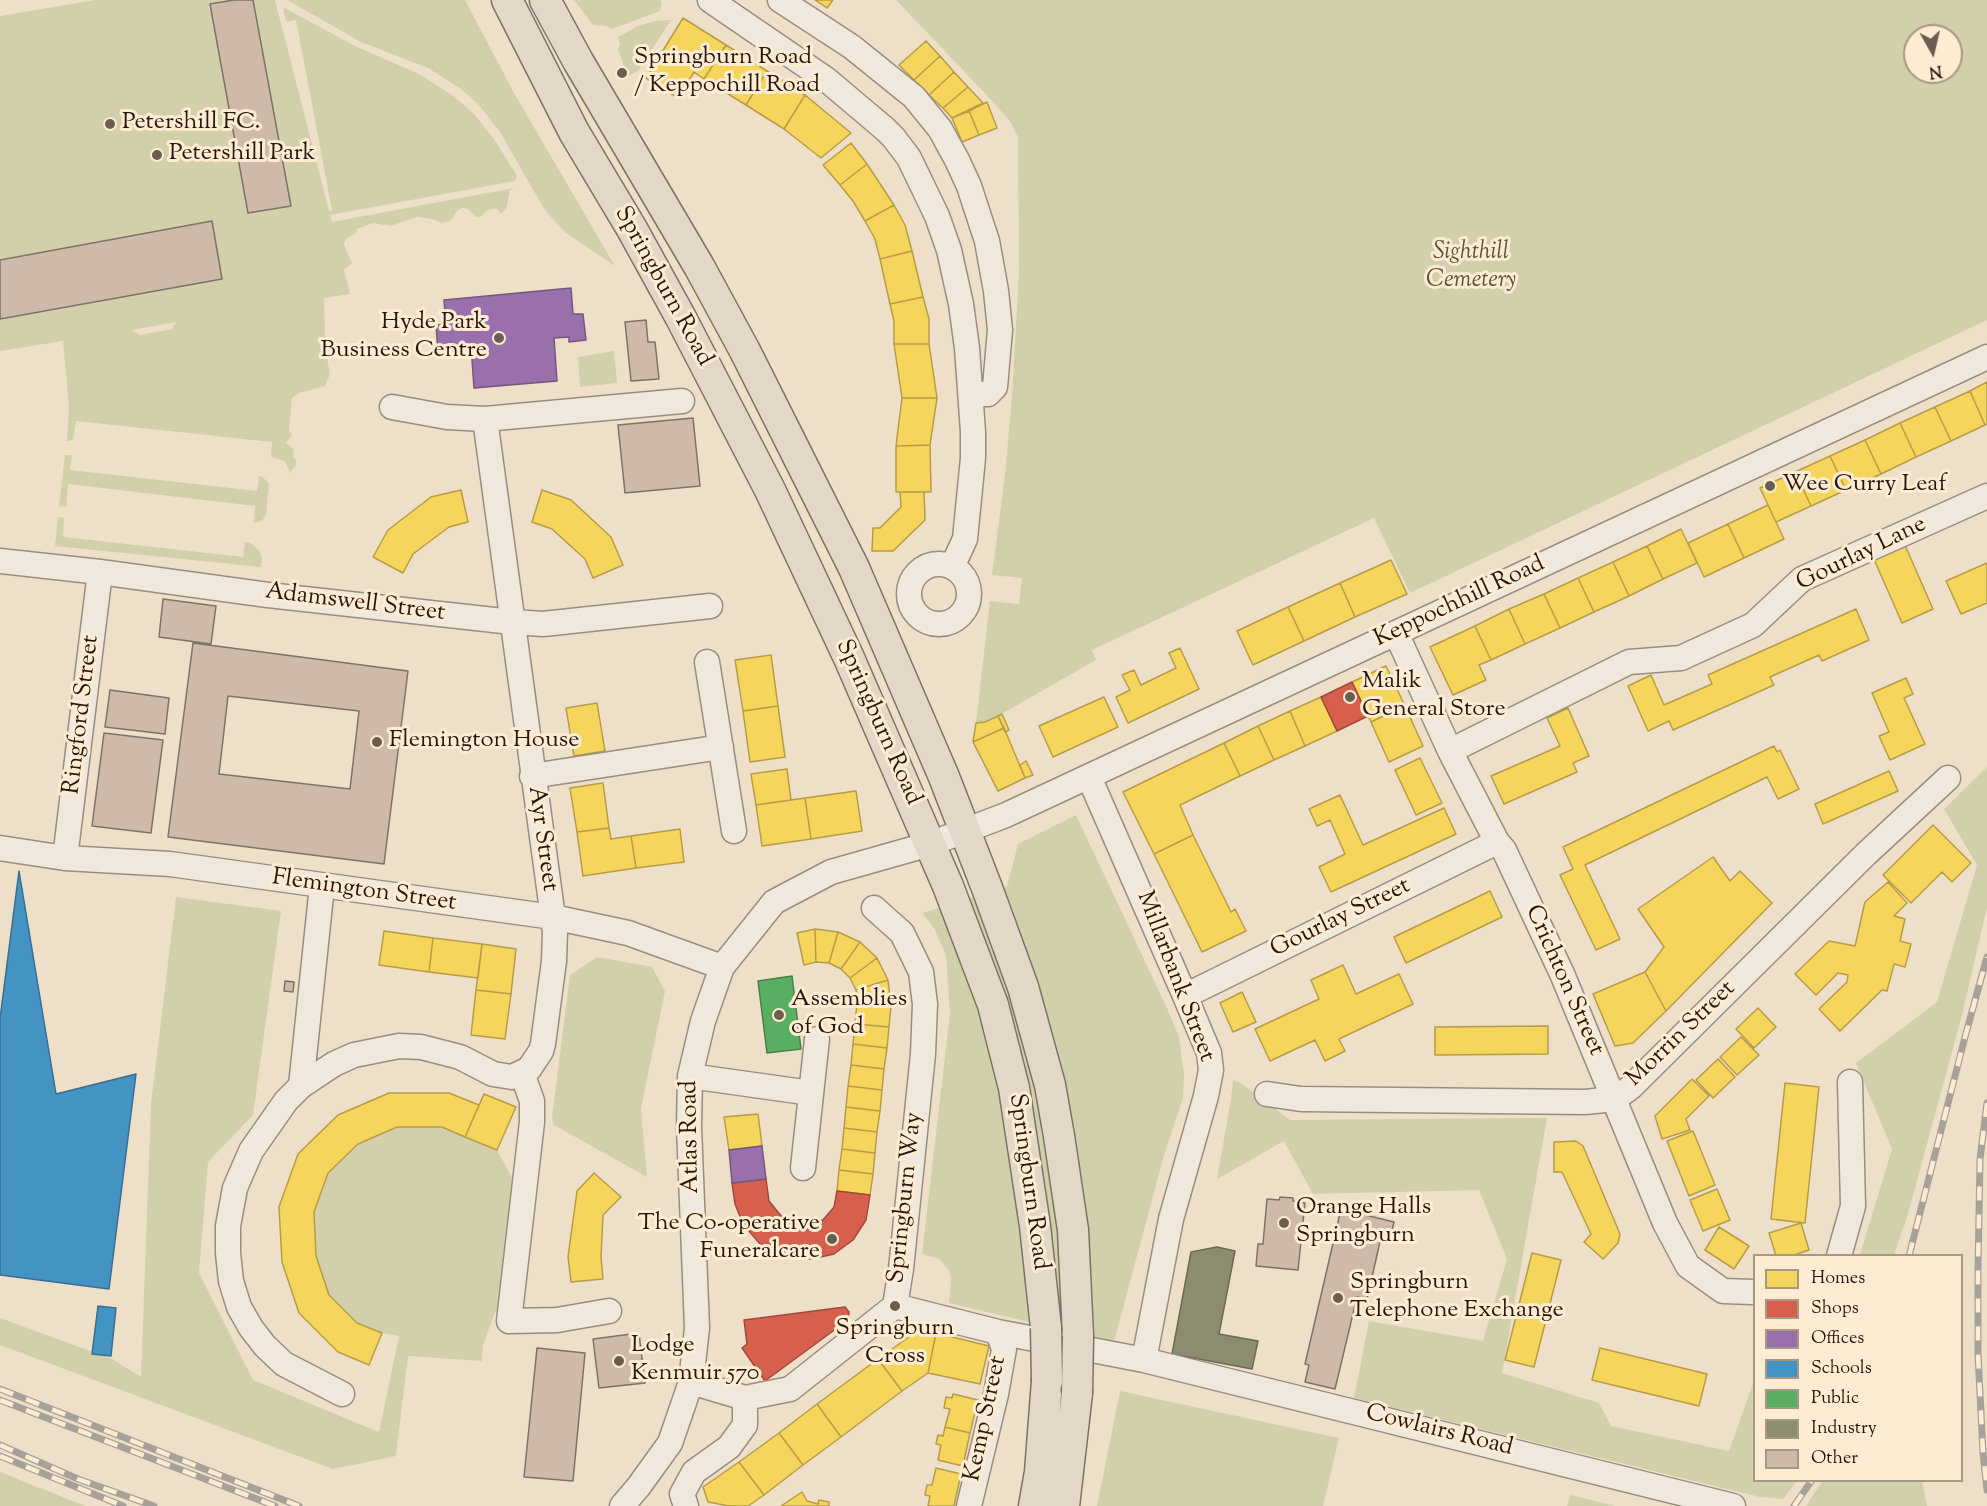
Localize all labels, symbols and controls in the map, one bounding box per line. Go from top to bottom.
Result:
north arrow [1903,24,1963,84]
place label: Springburn Road / Keppochill Road [634,45,820,101]
text: N [1927,58,1943,83]
marker: Springburn Road / Keppochill Road [615,66,629,80]
place label: Petershill FC. [122,110,260,138]
marker: Petershill FC. [103,117,117,131]
place label: Petershill Park [169,141,316,169]
marker: Petershill Park [150,148,164,162]
street label: Springburn Road [606,202,718,372]
park label: Sighthill Cemetery [1426,240,1516,296]
place label: Hyde Park Business Centre [321,310,487,366]
marker: Hyde Park Business Centre [492,331,506,345]
place label: Wee Curry Leaf [1782,472,1947,500]
marker: Wee Curry Leaf [1763,479,1777,493]
street label: Gourlay Lane [1792,511,1932,599]
street label: Keppochhill Road [1370,551,1550,655]
street label: Adamswell Street [263,579,447,629]
street label: Ringford Street [59,634,107,796]
street label: Springburn Road [828,636,926,810]
place label: Malik General Store [1362,669,1506,725]
marker: Malik General Store [1343,690,1357,704]
place label: Flemington House [389,728,579,756]
marker: Flemington House [370,735,384,749]
street label: Ayr Street [519,784,563,894]
street label: Flemington Street [270,865,458,919]
street label: Gourlay Street [1266,873,1416,965]
street label: Millarbank Street [1128,888,1220,1066]
street label: Crichton Street [1517,901,1609,1061]
street label: Morrin Street [1621,976,1743,1094]
place label: Assemblies of God [791,987,907,1043]
marker: Assemblies of God [772,1008,786,1022]
street label: Atlas Road [677,1080,707,1194]
street label: Springburn Road [1000,1092,1054,1272]
street label: Springburn Way [884,1111,930,1285]
place label: Orange Halls Springburn [1296,1195,1431,1251]
place label: The Co-operative Funeralcare [638,1211,820,1267]
marker: Orange Halls Springburn [1277,1216,1291,1230]
marker: The Co-operative Funeralcare [825,1232,839,1246]
legend [1753,1254,1963,1482]
text: Homes [1811,1266,1865,1292]
place label: Springburn Telephone Exchange [1350,1270,1564,1326]
marker: Springburn Telephone Exchange [1331,1291,1345,1305]
text: Shops [1811,1296,1859,1322]
marker: Springburn Cross [888,1299,902,1313]
place label: Springburn Cross [836,1316,954,1372]
text: Offices [1811,1326,1864,1352]
place label: Lodge Kenmuir 570 [631,1333,759,1389]
marker: Lodge Kenmuir 570 [612,1354,626,1368]
street label: Kemp Street [960,1354,1014,1484]
text: Schools [1811,1356,1872,1382]
text: Public [1811,1386,1859,1412]
street label: Cowlairs Road [1362,1400,1516,1464]
text: Industry [1811,1416,1877,1442]
text: Other [1811,1446,1858,1472]

